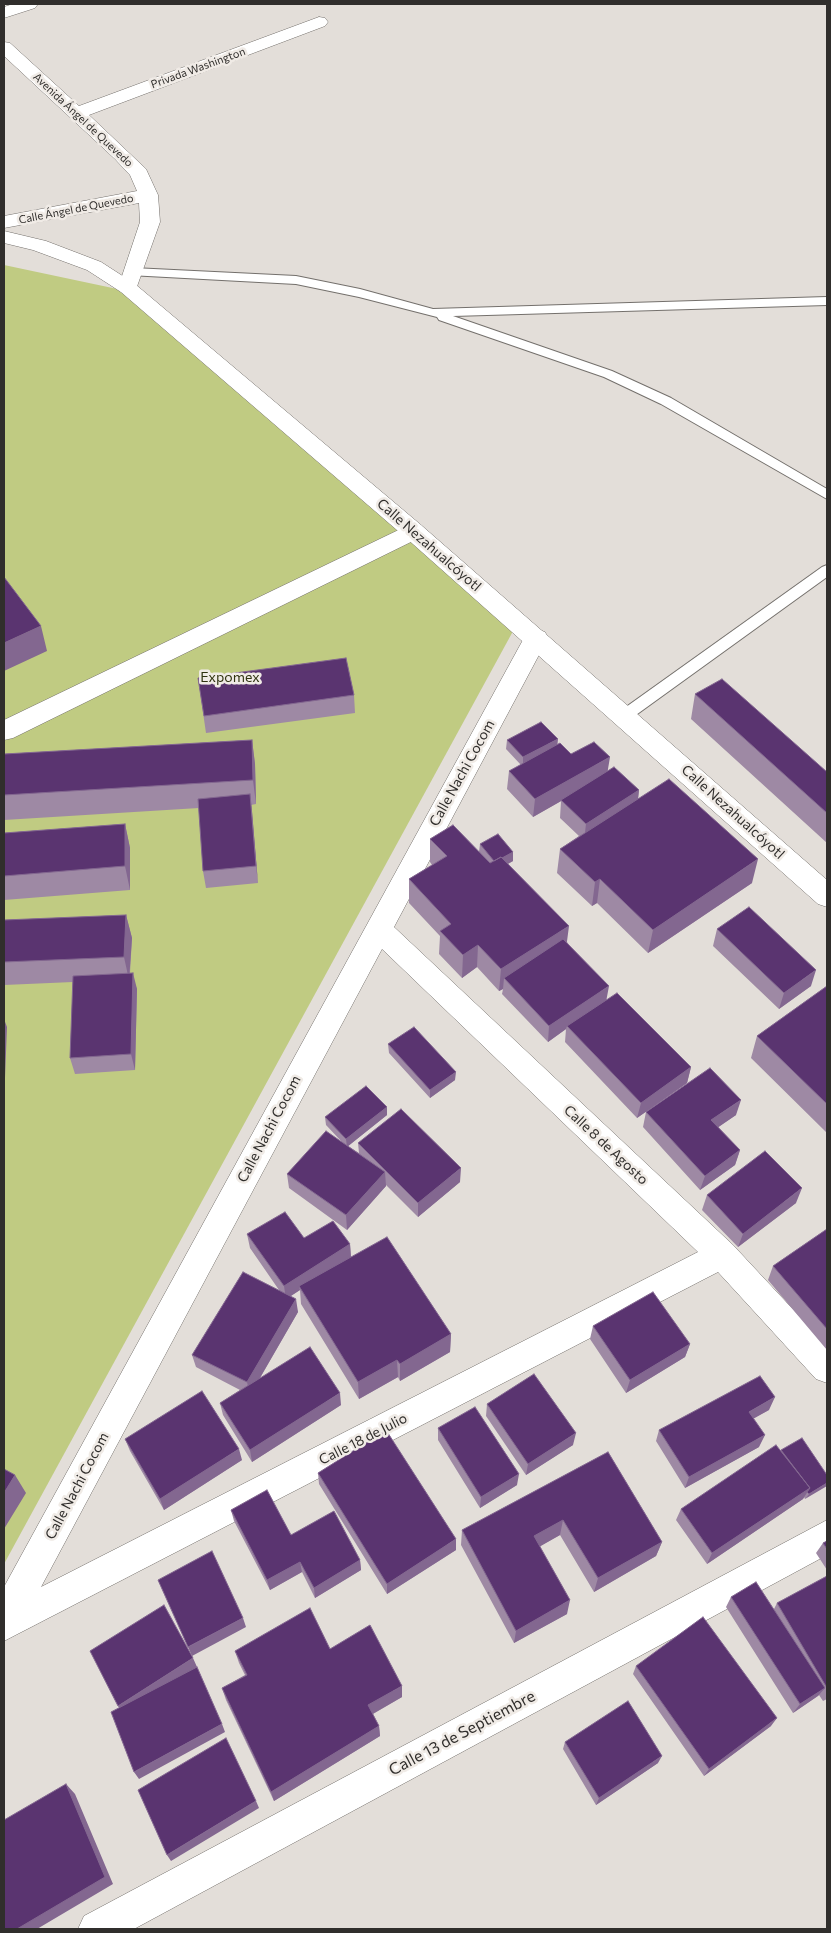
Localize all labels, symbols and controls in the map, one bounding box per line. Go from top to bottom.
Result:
street label: Privada Washington [149,45,247,91]
street label: Avenida Ángel de Quevedo [30,70,136,170]
street label: Calle Ángel de Quevedo [18,191,134,227]
street label: Calle Nezahualcóyotl [373,495,485,595]
park label: Expomex [200,669,260,685]
street label: Calle Nachi Cocom [426,717,498,829]
street label: Calle Nezahualcóyotl [678,761,788,863]
street label: Calle Nachi Cocom [234,1073,304,1185]
street label: Calle 8 de Agosto [560,1102,652,1188]
street label: Calle 18 de Julio [316,1410,410,1468]
street label: Calle Nachi Cocom [42,1430,112,1542]
street label: Calle 13 de Septiembre [386,1686,538,1780]

